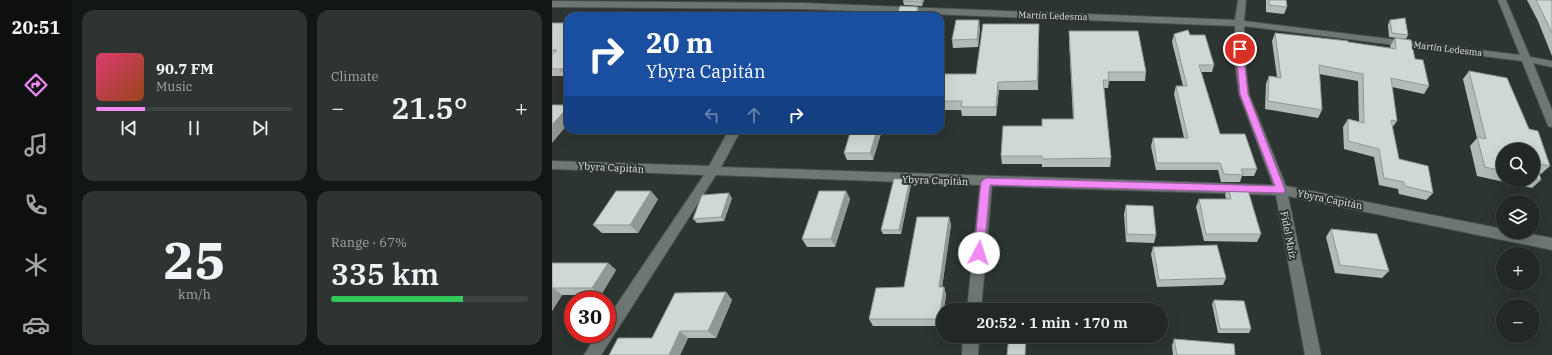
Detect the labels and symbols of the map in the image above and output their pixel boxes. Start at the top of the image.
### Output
street label: Martín Ledesma [1018,9,1088,22]
pin [1223,32,1257,66]
street label: Martín Ledesma [1413,39,1483,58]
street label: Ybyra Capitán [577,159,645,176]
street label: Ybyra Capitán [902,173,969,188]
street label: Ybyra Capitán [1296,187,1364,212]
street label: Fidel Maíz [1278,210,1300,260]
position arrow [958,232,1000,274]
speed limit sign: 30 [564,291,616,343]

